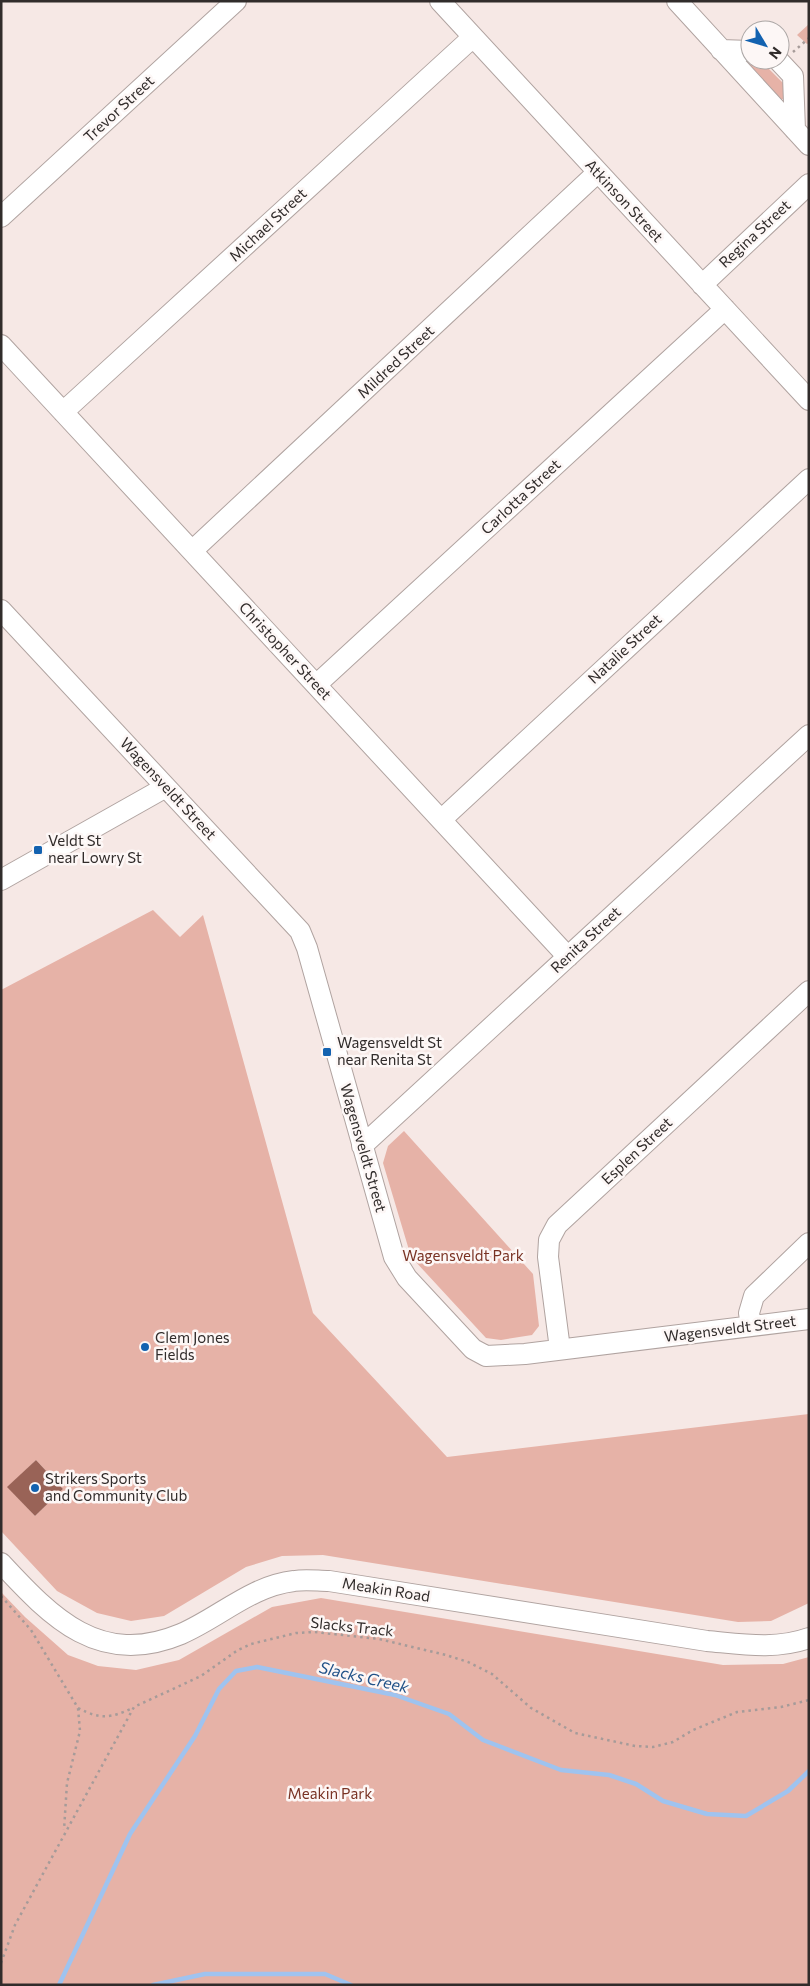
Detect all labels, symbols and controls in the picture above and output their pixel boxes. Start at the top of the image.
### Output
north arrow [740,20,790,70]
text: N [766,44,786,63]
street label: Trevor Street [79,71,157,145]
street label: Atkinson Street [582,155,668,245]
street label: Michael Street [225,184,310,265]
street label: Regina Street [715,196,794,271]
street label: Mildred Street [353,321,437,401]
street label: Carlotta Street [477,455,564,538]
street label: Christopher Street [236,598,336,703]
street label: Natalie Street [584,610,665,687]
street label: Wagensveldt Street [117,734,221,843]
place label: Veldt St near Lowry St [48,831,142,866]
marker: Veldt St near Lowry St [32,844,44,856]
street label: Renita Street [547,902,624,976]
place label: Wagensveldt St near Renita St [337,1033,442,1068]
marker: Wagensveldt St near Renita St [321,1046,333,1058]
street label: Wagensveldt Street [337,1081,391,1214]
street label: Esplen Street [597,1113,675,1188]
park label: Wagensveldt Park [402,1246,524,1264]
street label: Wagensveldt Street [663,1311,797,1345]
place label: Clem Jones Fields [155,1328,230,1363]
marker: Clem Jones Fields [139,1341,151,1353]
place label: Strikers Sports and Community Club [45,1469,187,1504]
marker: Strikers Sports and Community Club [29,1482,41,1494]
street label: Meakin Road [341,1573,431,1605]
street label: Slacks Track [310,1613,394,1639]
water label: Slacks Creek [317,1657,411,1696]
park label: Meakin Park [288,1784,372,1802]

